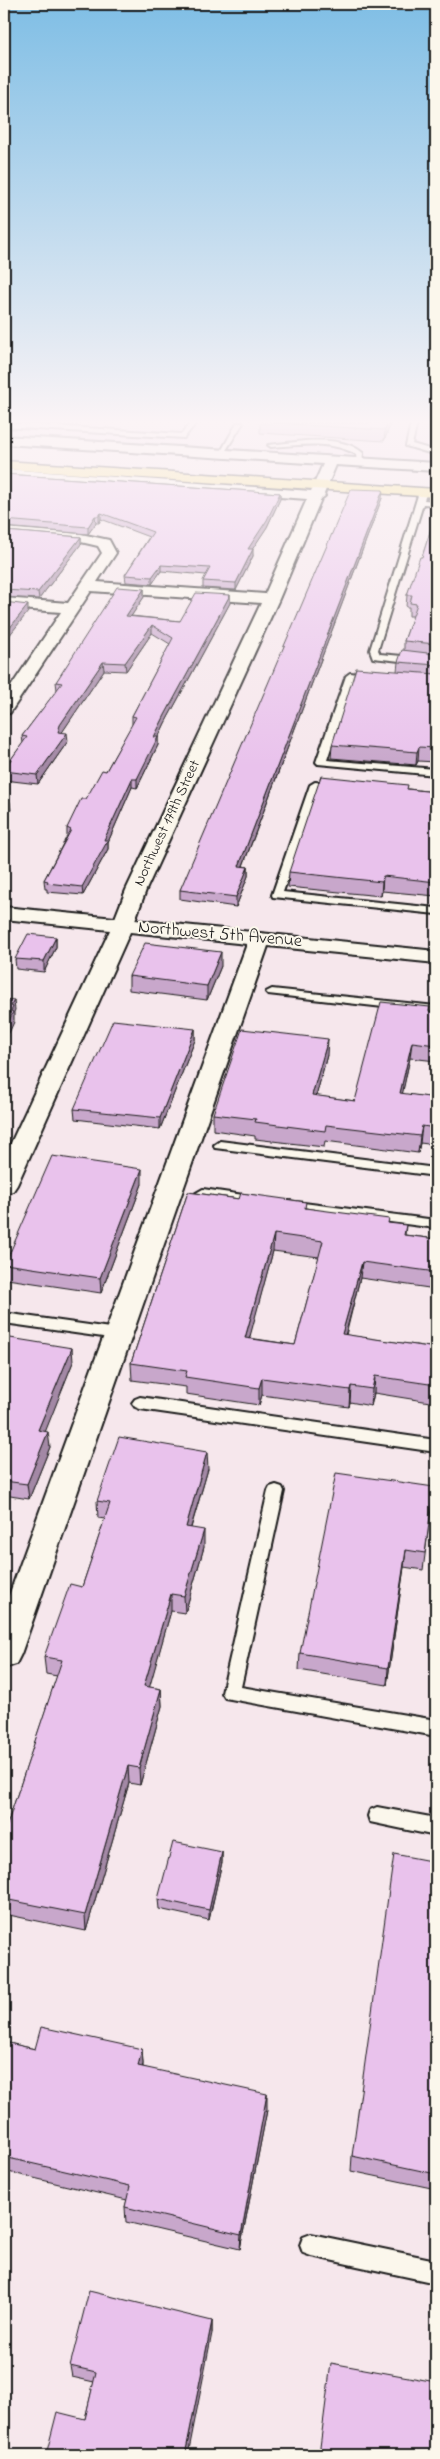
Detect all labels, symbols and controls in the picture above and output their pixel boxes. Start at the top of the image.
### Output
street label: Northwest 179th Street [128,756,206,890]
street label: Northwest 5th Avenue [137,915,304,955]

